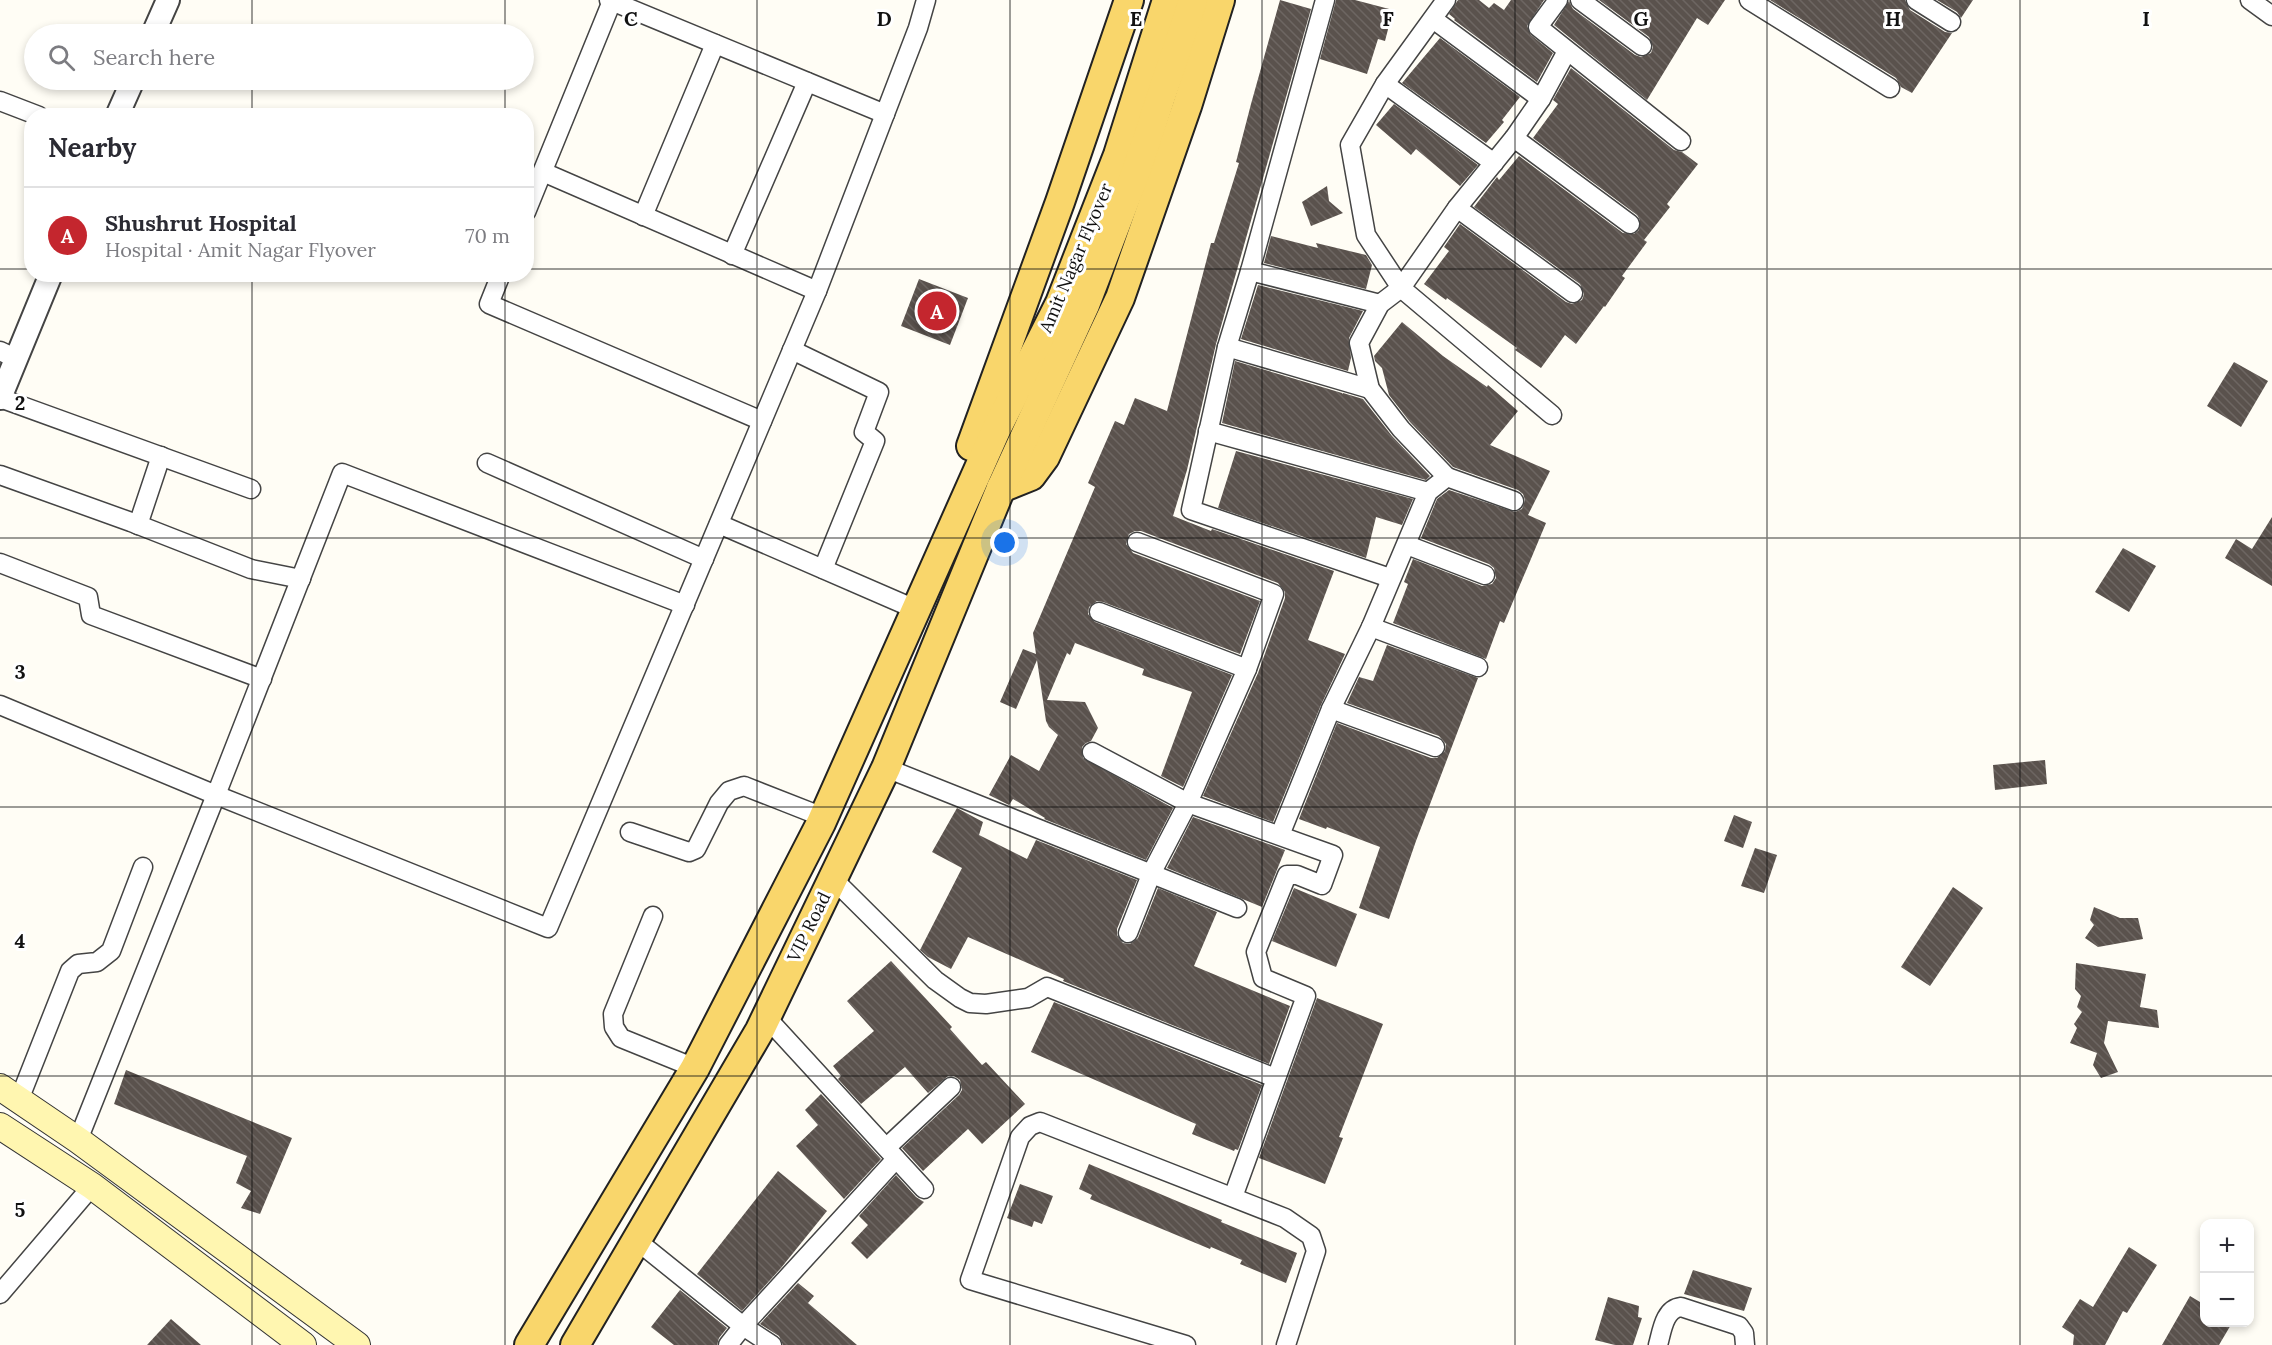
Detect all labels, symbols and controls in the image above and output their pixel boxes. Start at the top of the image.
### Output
text: C [624,6,638,31]
text: D [876,6,892,31]
text: E [1130,6,1142,31]
text: F [1382,6,1394,31]
text: G [1633,6,1649,31]
text: H [1885,6,1901,31]
text: I [2142,6,2150,31]
search box [24,24,534,90]
icon: search [45,41,78,74]
text: Search here [93,43,215,71]
text: Nearby [48,131,136,164]
street label: Amit Nagar Flyover [1033,179,1117,337]
text: Shushrut Hospital [105,209,297,237]
text: A [61,223,74,248]
text: 70 m [465,223,510,248]
text: Hospital · Amit Nagar Flyover [105,237,376,262]
pin: A [918,288,956,334]
text: 2 [15,390,25,415]
your location [990,528,1019,557]
text: 3 [14,659,26,684]
street label: VIP Road [781,888,835,967]
text: 4 [15,928,26,953]
text: 5 [15,1197,26,1222]
map controls [2200,1219,2254,1327]
button: + [2200,1219,2254,1273]
button: − [2200,1273,2254,1327]

